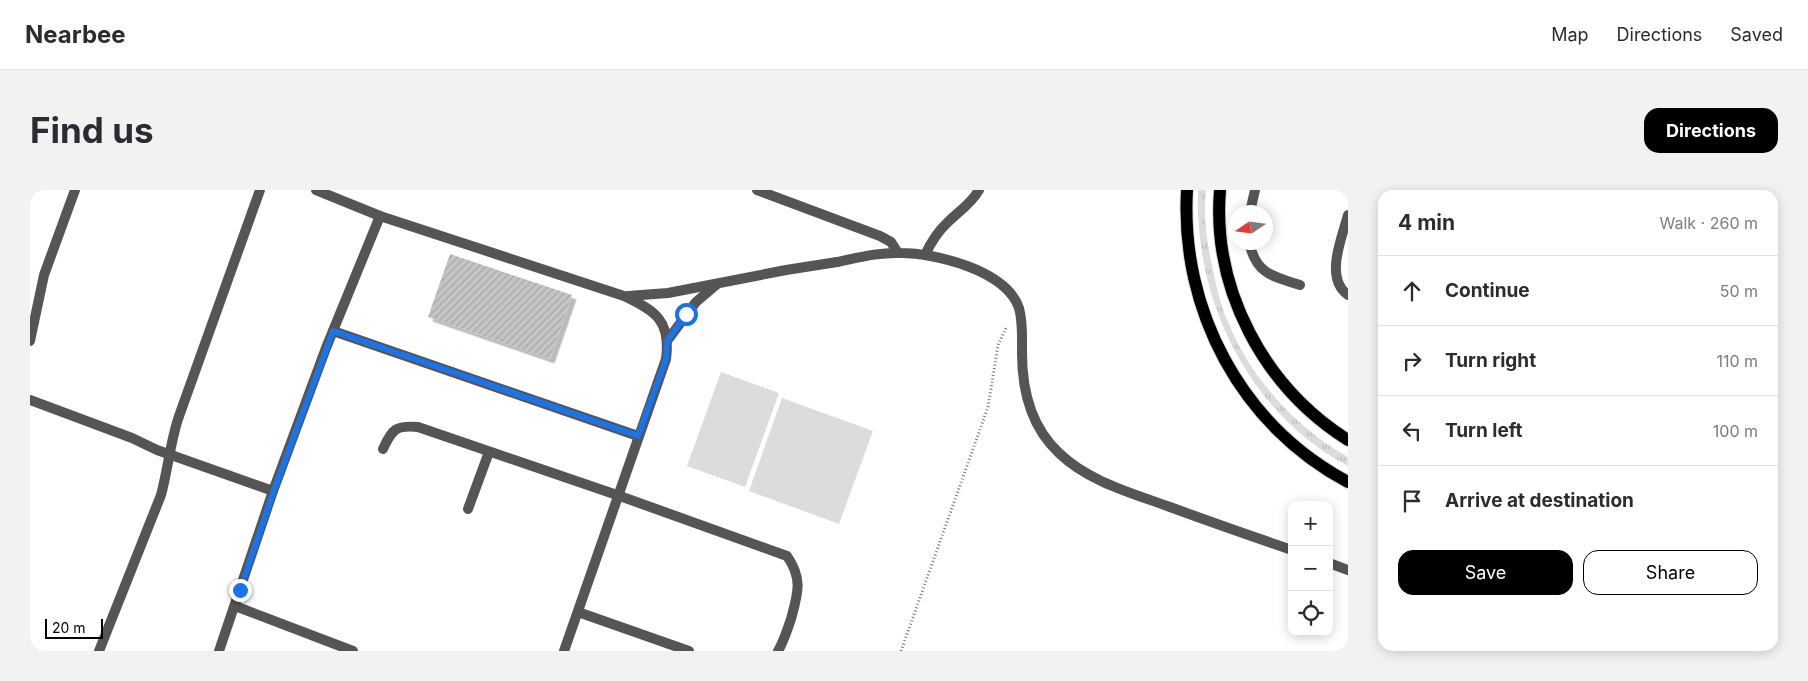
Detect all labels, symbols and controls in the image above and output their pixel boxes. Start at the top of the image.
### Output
text: Nearbee [25,20,126,49]
text: Map [1551,24,1589,45]
text: Directions [1617,24,1702,45]
text: Saved [1730,24,1783,45]
button: Directions [1644,108,1778,153]
text: Find us [30,109,154,151]
north arrow [1228,205,1273,250]
text: 4 min [1398,210,1455,235]
text: Walk · 260 m [1660,213,1758,233]
icon: ahead [1398,277,1426,305]
text: Continue [1445,279,1530,302]
text: 50 m [1720,281,1758,301]
route start [675,303,698,326]
icon: right [1398,347,1426,375]
text: Turn right [1445,349,1536,372]
text: 110 m [1716,351,1758,371]
icon: left [1398,417,1426,445]
text: Turn left [1445,419,1523,442]
text: 100 m [1713,421,1758,441]
icon: arrive [1398,487,1426,515]
text: Arrive at destination [1445,489,1634,512]
map controls [1288,501,1333,636]
button: + [1288,501,1333,546]
button: − [1288,546,1333,591]
button: Save [1398,550,1573,595]
button: Share [1583,550,1758,595]
route end [229,579,252,602]
button: locate [1288,591,1333,636]
scale bar [45,616,102,639]
text: 20 m [52,619,86,636]

